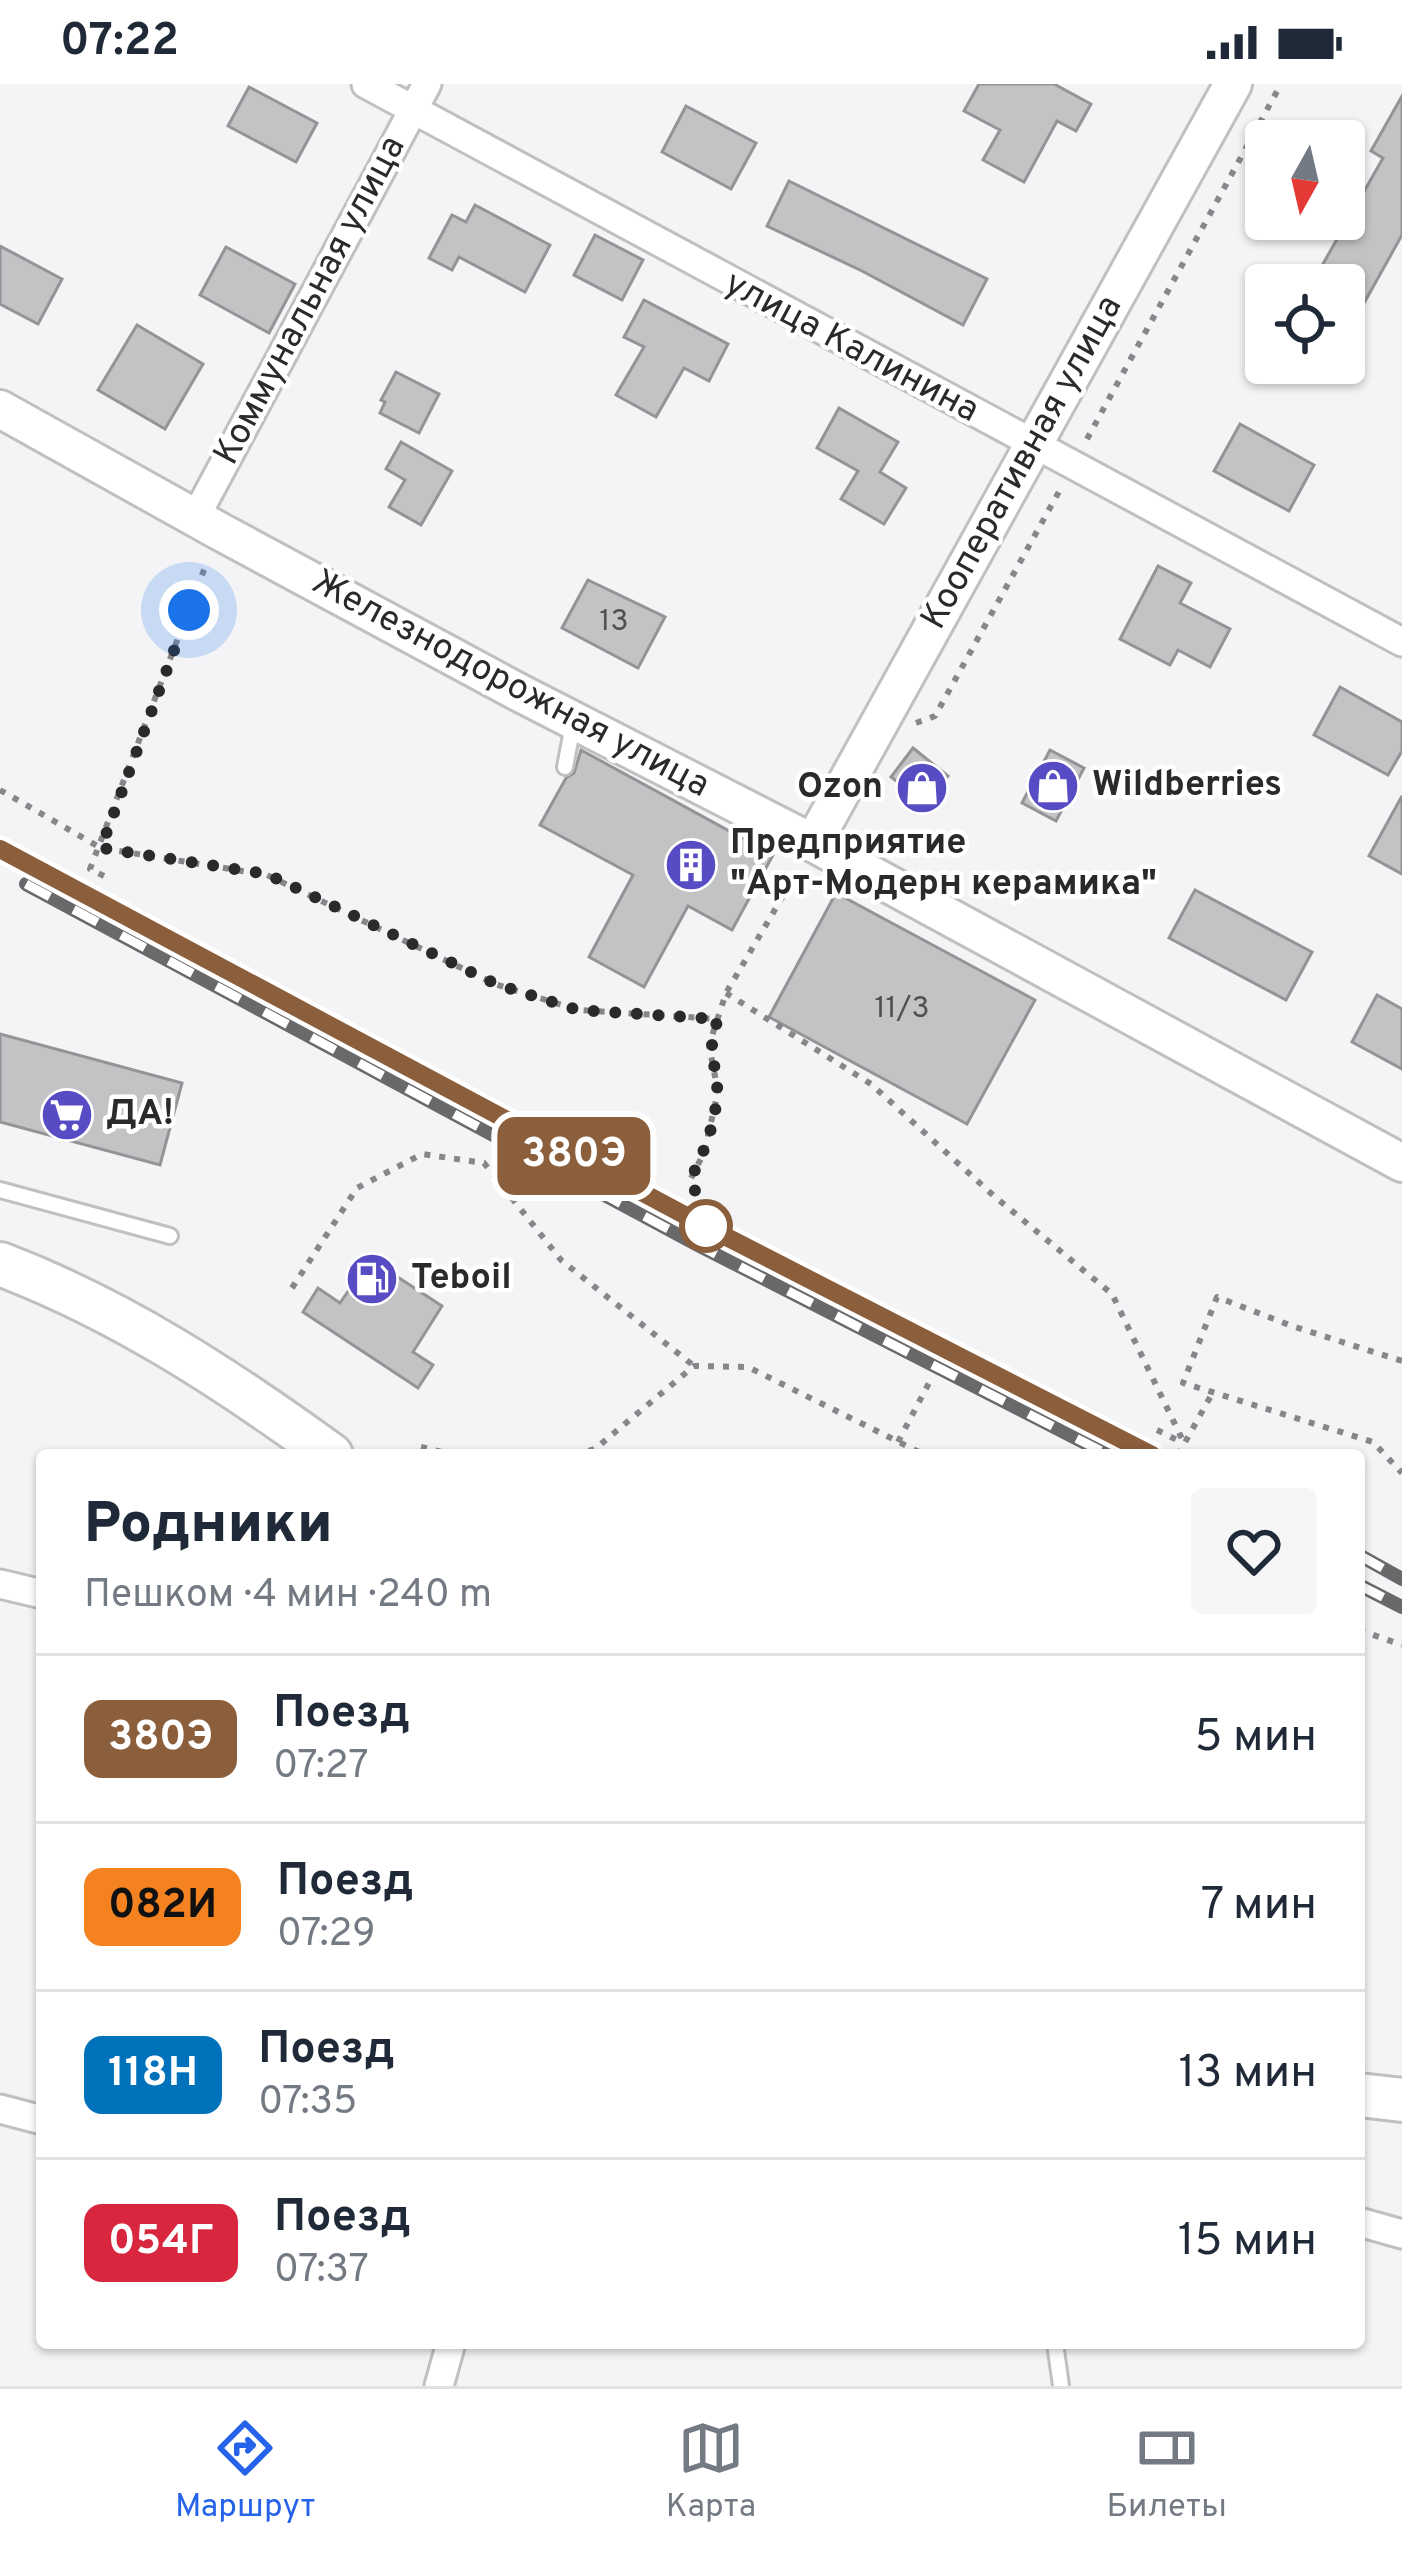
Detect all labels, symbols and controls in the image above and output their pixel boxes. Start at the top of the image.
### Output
text: 07:22 [60,14,179,71]
north arrow [1245,120,1365,240]
map controls [1245,120,1365,384]
street label: Коммунальная улица [205,129,417,473]
street label: улица Калинина [716,262,986,434]
button: locate [1245,264,1365,384]
street label: Кооперативная улица [912,288,1134,638]
street label: Железнодорожная улица [303,561,717,809]
your location [159,580,219,640]
house number: 13 [599,604,629,641]
shop icon: Wildberries [1025,758,1081,814]
shop icon: Ozon [894,760,950,816]
place label: Wildberries [1092,763,1282,809]
place label: Ozon [797,765,883,811]
place label: Предприятие "Арт-Модерн керамика" [730,821,1157,908]
building icon: Предприятие "Арт-Модерн керамика" [663,837,719,893]
house number: 11/3 [874,991,930,1028]
supermarket icon: ДА! [39,1087,95,1143]
place label: ДА! [106,1092,174,1138]
line badge: 380Э [490,1117,658,1195]
text: 380Э [521,1129,627,1182]
unlabelled marker [681,1201,731,1251]
fuel station icon: Teboil [344,1251,400,1307]
place label: Teboil [411,1256,512,1302]
button: heart [1191,1488,1317,1614]
text: Родники [84,1491,333,1563]
text: Пешком · 4 мин · 240 m [84,1572,492,1621]
text: Поезд [273,1686,410,1743]
text: 5 мин [1195,1710,1317,1767]
text: 380Э [108,1712,213,1765]
text: 07:27 [273,1743,369,1792]
text: Поезд [277,1854,414,1911]
text: 7 мин [1201,1878,1317,1935]
text: 082И [108,1880,217,1933]
text: 07:29 [277,1911,376,1960]
text: Поезд [258,2022,395,2079]
text: 13 мин [1179,2046,1317,2103]
text: 118Н [108,2048,198,2101]
text: 07:35 [258,2079,357,2128]
text: Поезд [274,2190,411,2247]
text: 15 мин [1178,2214,1317,2271]
text: 054Г [108,2216,214,2269]
text: 07:37 [274,2247,369,2296]
tab: Маршрут [175,2415,316,2529]
tab: Карта [666,2415,756,2529]
tab: Билеты [1106,2415,1227,2529]

